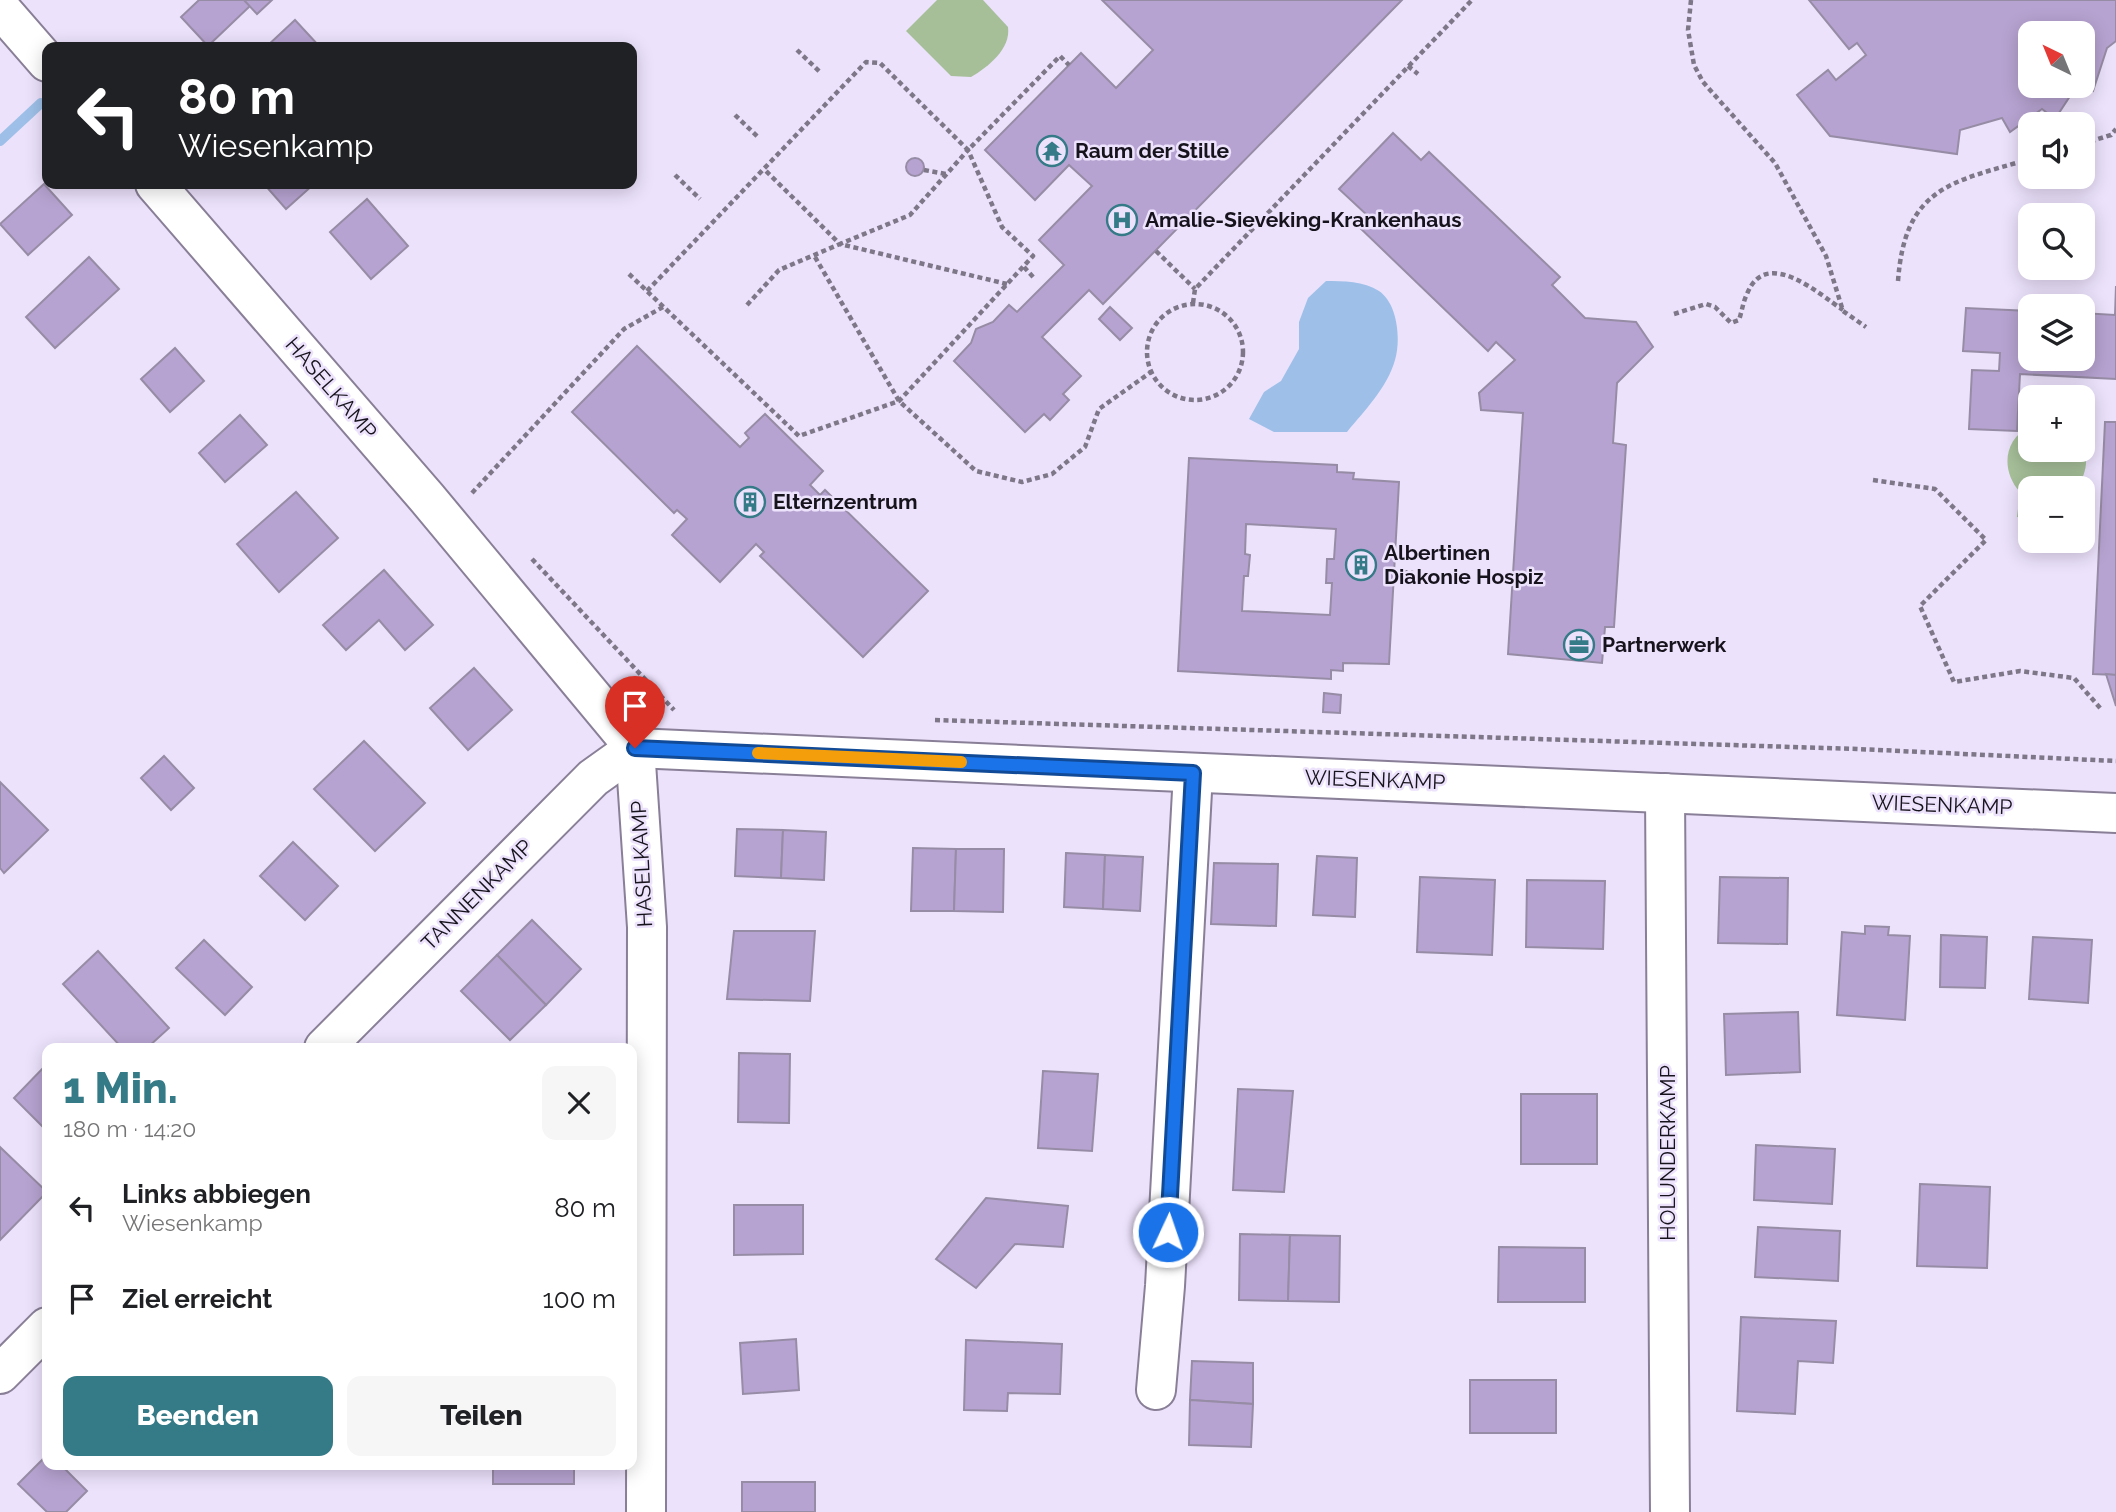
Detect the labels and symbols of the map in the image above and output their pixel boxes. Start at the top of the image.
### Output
north arrow [2018,21,2095,98]
temple icon: Raum der Stille [1035,134,1069,168]
place label: Raum der Stille [1075,138,1230,163]
hospital icon: Amalie-Sieveking-Krankenhaus [1105,203,1139,237]
place label: Amalie-Sieveking-Krankenhaus [1145,207,1462,232]
street label: HASELKAMP [280,332,382,444]
building icon: Elternzentrum [733,485,767,519]
place label: Elternzentrum [773,489,918,514]
place label: Albertinen Diakonie Hospiz [1384,540,1544,589]
building icon: Albertinen Diakonie Hospiz [1344,548,1378,582]
office icon: Partnerwerk [1562,628,1596,662]
place label: Partnerwerk [1602,632,1727,657]
pin [605,676,665,748]
street label: WIESENKAMP [1304,765,1446,794]
street label: WIESENKAMP [1871,790,2013,819]
street label: HASELKAMP [626,800,657,928]
street label: TANNENKAMP [416,834,537,955]
street label: HOLUNDERKAMP [1655,1065,1680,1241]
position arrow [1131,1195,1205,1269]

